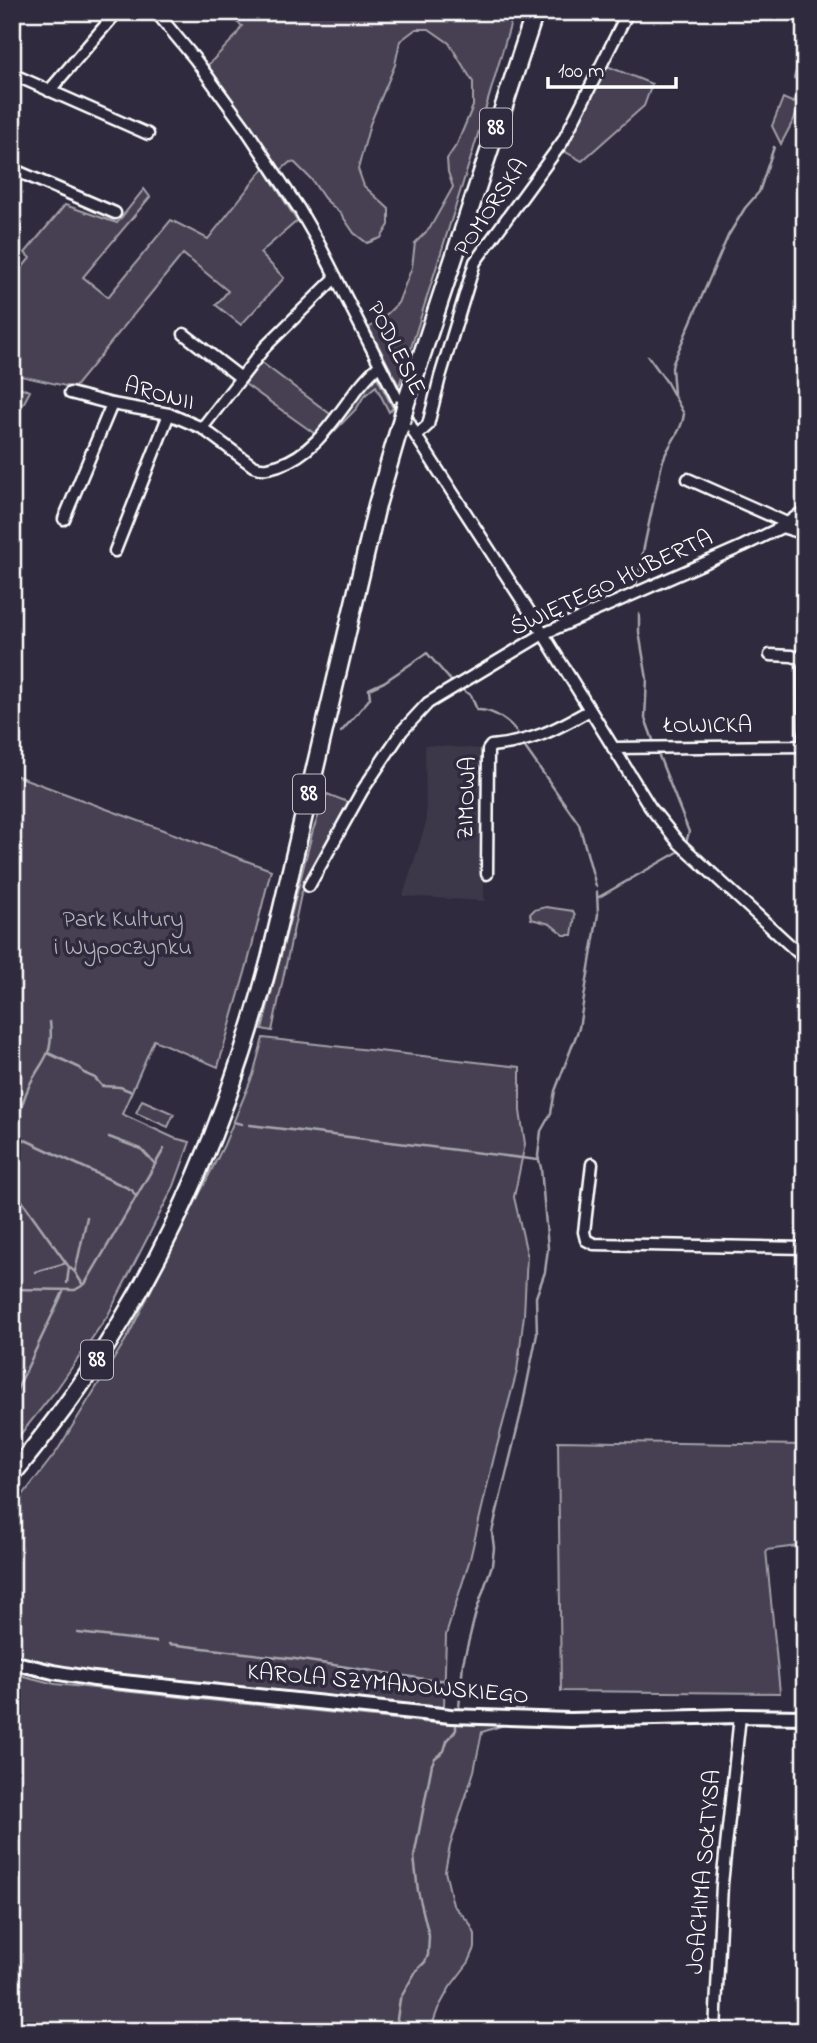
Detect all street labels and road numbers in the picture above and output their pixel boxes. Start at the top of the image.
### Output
road number: 88 [480,108,512,148]
street label: POMORSKA [446,152,538,264]
street label: PODLESIE [356,296,434,402]
street label: ARONII [120,369,198,421]
street label: ŚWIĘTEGO HUBERTA [505,522,719,646]
street label: ŁOWICKA [663,709,752,744]
street label: ZIMOWA [449,756,487,840]
road number: 88 [293,774,325,814]
road number: 88 [81,1340,113,1380]
street label: KAROLA SZYMANOWSKIEGO [246,1655,530,1715]
street label: JOACHIMA SOŁTYSA [679,1768,731,1976]

